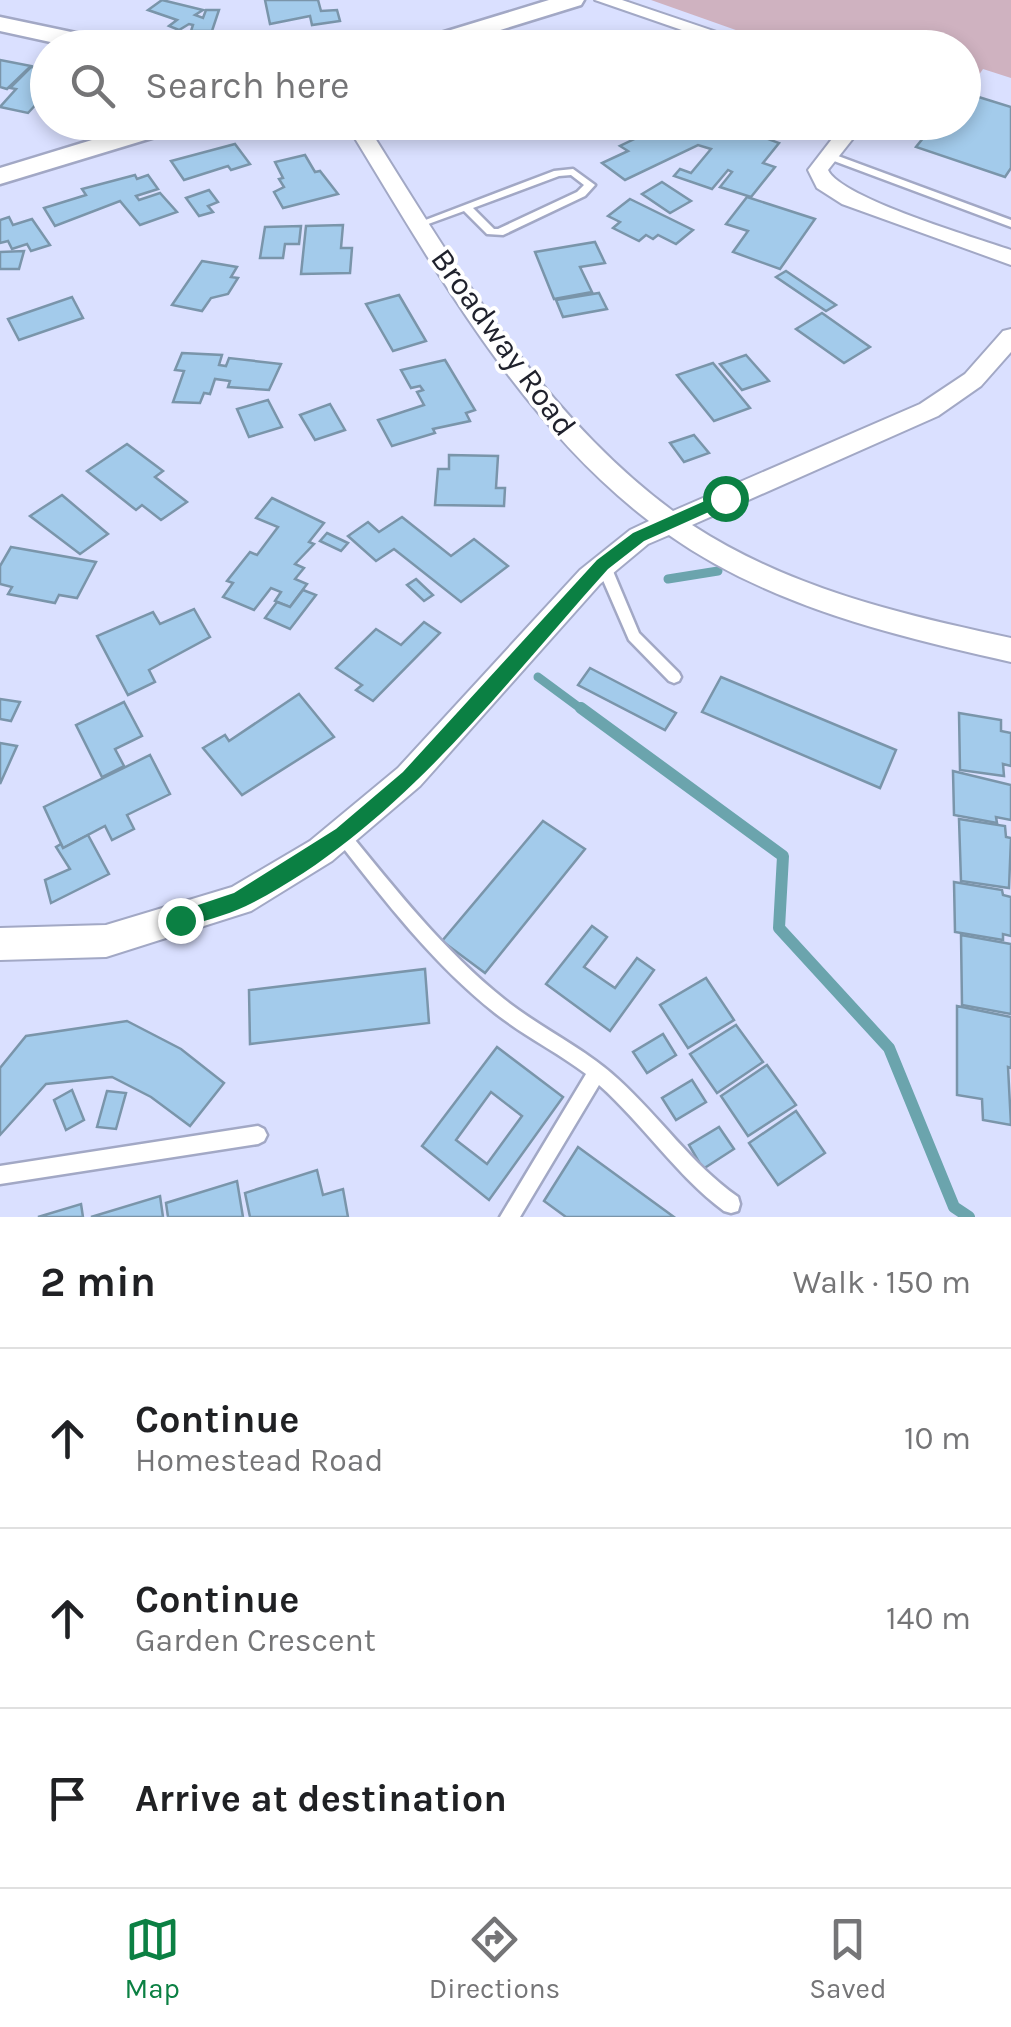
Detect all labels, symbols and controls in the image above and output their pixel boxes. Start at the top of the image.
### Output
search box [30,30,981,140]
icon: search [65,58,120,113]
text: Search here [145,63,349,108]
street label: Broadway Road [423,241,584,443]
route start [703,476,749,522]
route end [158,898,204,944]
text: 2 min [40,1257,156,1307]
text: Walk · 150 m [793,1264,971,1301]
text: Continue [135,1397,299,1442]
icon: ahead [40,1411,95,1466]
text: 10 m [904,1420,971,1457]
text: Homestead Road [135,1442,383,1479]
text: Continue [135,1577,299,1622]
icon: ahead [40,1591,95,1646]
text: 140 m [886,1600,971,1637]
text: Garden Crescent [135,1622,376,1659]
icon: arrive [40,1771,95,1826]
text: Arrive at destination [135,1776,507,1821]
tab: Map [124,1912,180,2005]
tab: Directions [429,1912,560,2005]
tab: Saved [809,1912,887,2005]

